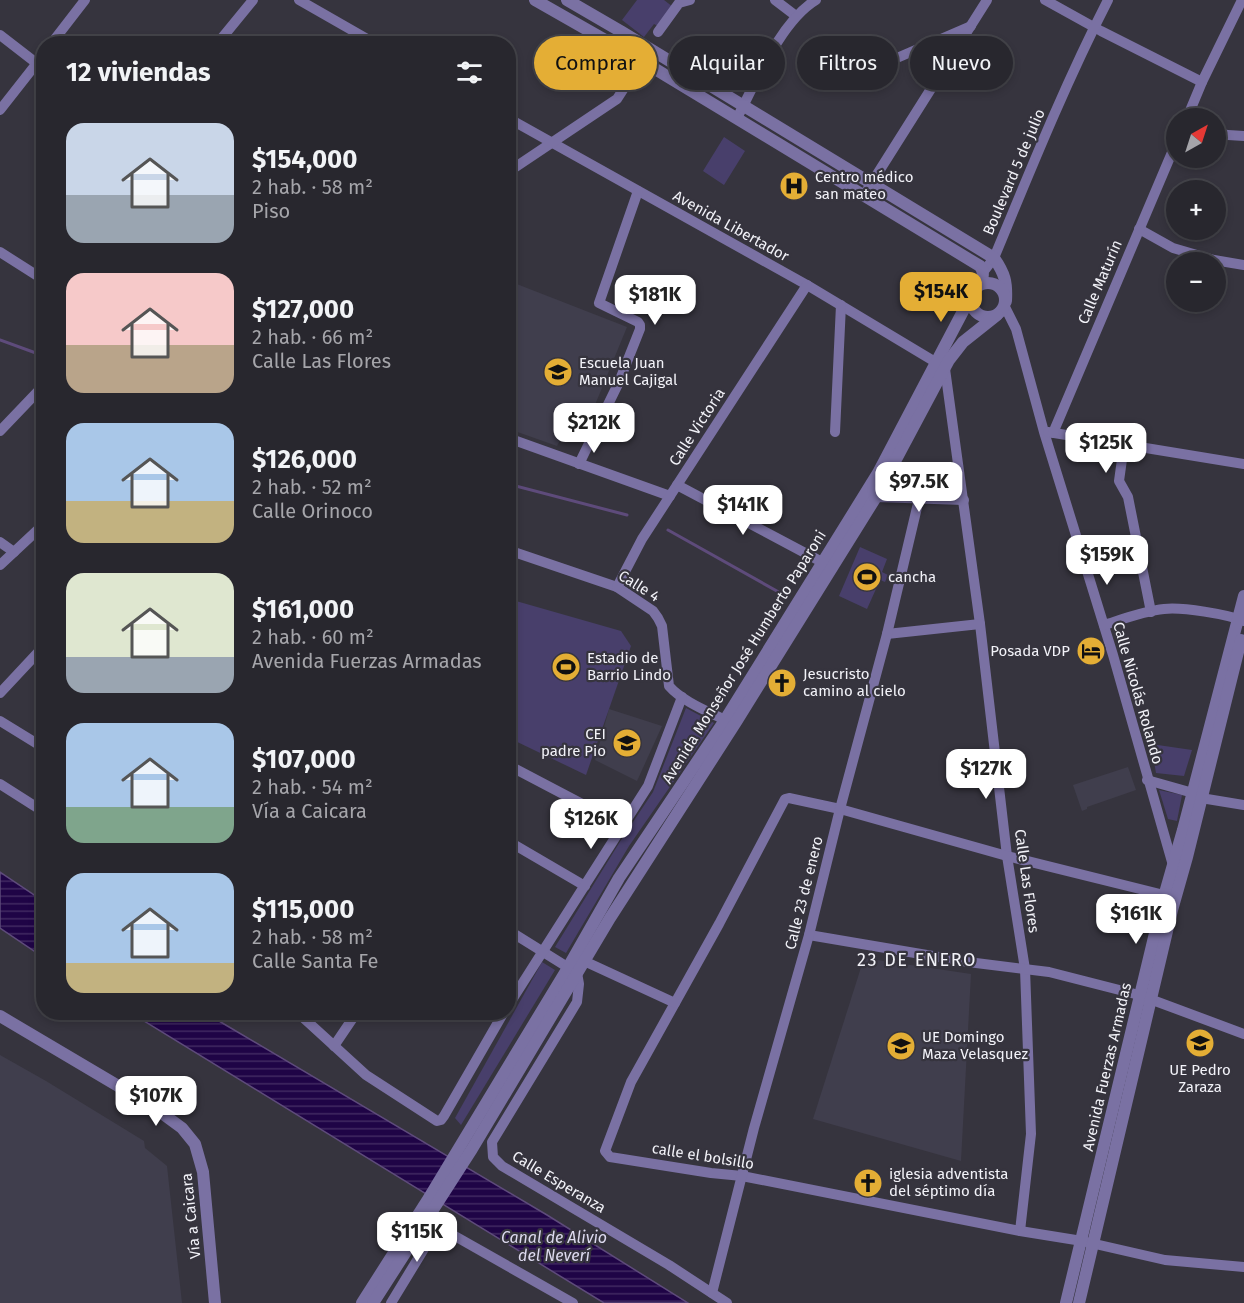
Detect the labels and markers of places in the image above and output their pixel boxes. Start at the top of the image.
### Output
place label: Centro médico san mateo [815,168,913,203]
hospital icon: Centro médico san mateo [778,170,810,202]
pin: $154K [899,272,983,323]
pin: $181K [613,275,697,326]
place label: Escuela Juan Manuel Cajigal [579,354,678,389]
school or university icon: Escuela Juan Manuel Cajigal [542,356,574,388]
pin: $212K [552,403,636,454]
pin: $125K [1064,423,1148,474]
pin: $97.5K [870,462,968,513]
pin: $141K [701,485,785,536]
pin: $159K [1065,535,1149,586]
sports icon: cancha [851,561,883,593]
place label: cancha [888,568,936,586]
hotel icon: Posada VDP [1075,635,1107,667]
place label: Posada VDP [990,642,1070,660]
place label: Estadio de Barrio Lindo [587,649,671,684]
sports icon: Estadio de Barrio Lindo [550,651,582,683]
place label: Jesucristo camino al cielo [803,665,906,700]
church icon: Jesucristo camino al cielo [766,667,798,699]
place label: CEI padre Pio [541,725,606,760]
school or university icon: CEI padre Pio [611,727,643,759]
pin: $127K [944,749,1028,800]
pin: $126K [549,799,633,850]
pin: $161K [1094,894,1178,945]
school or university icon: UE Pedro Zaraza [1184,1027,1216,1059]
place label: UE Domingo Maza Velasquez [922,1028,1029,1063]
school or university icon: UE Domingo Maza Velasquez [885,1030,917,1062]
place label: UE Pedro Zaraza [1169,1061,1231,1096]
pin: $107K [114,1076,198,1127]
place label: iglesia adventista del séptimo día [889,1165,1008,1200]
church icon: iglesia adventista del séptimo día [852,1167,884,1199]
pin: $115K [375,1212,459,1263]

